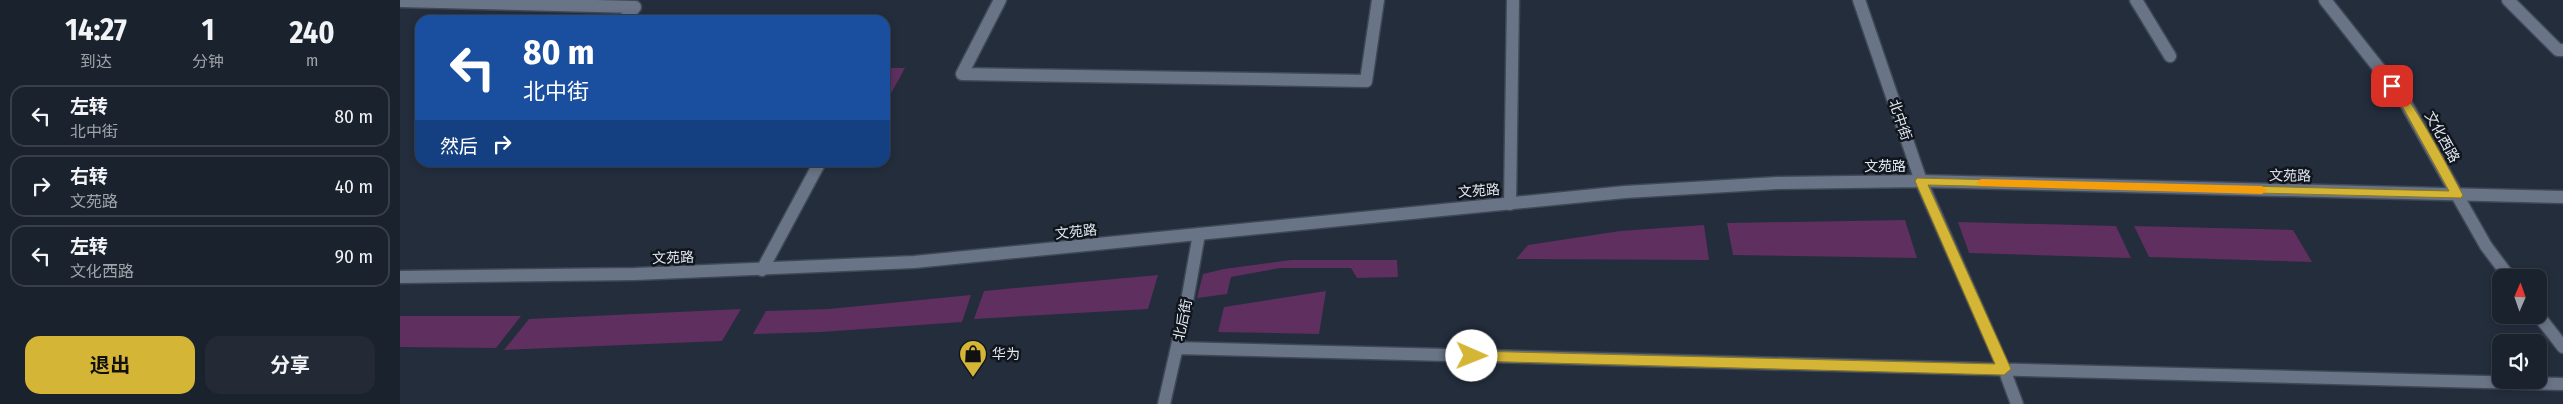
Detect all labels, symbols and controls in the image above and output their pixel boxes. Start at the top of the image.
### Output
text: 14:27 [65,12,127,48]
text: 1 [202,12,215,48]
text: 240 [290,15,335,51]
text: 80 m [523,31,595,73]
icon: left [440,35,505,100]
text: m [306,51,318,70]
text: 到达 [80,52,112,71]
text: 分钟 [192,52,224,71]
pin [2371,65,2413,107]
icon: arrive [2378,72,2406,100]
text: 北中街 [523,78,589,105]
text: 左转 [70,95,108,118]
street label: 北中街 [1885,97,1915,143]
icon: left [27,102,55,130]
text: 80 m [335,105,373,128]
street label: 文化西路 [2421,108,2463,166]
text: 北中街 [70,122,118,141]
icon: right [488,130,516,158]
text: 然后 [440,135,478,158]
street label: 文苑路 [1864,158,1906,175]
text: 右转 [70,165,108,188]
street label: 文苑路 [2269,167,2311,185]
icon: right [27,172,55,200]
text: 40 m [335,175,373,198]
street label: 文苑路 [1457,181,1501,201]
text: 文苑路 [70,192,118,211]
street label: 文苑路 [1054,221,1098,243]
text: 左转 [70,235,108,258]
icon: left [27,242,55,270]
text: 90 m [335,245,373,268]
street label: 文苑路 [652,249,694,267]
text: 文化西路 [70,262,134,281]
north arrow [2492,269,2548,324]
map controls [2492,269,2547,389]
street label: 北后街 [1170,298,1196,342]
position arrow [1445,329,1497,381]
button: sound [2492,334,2547,389]
button: 退出 [25,336,195,394]
button: 分享 [205,336,375,394]
shop icon: 华为 [958,339,988,378]
place label: 华为 [992,346,1020,363]

